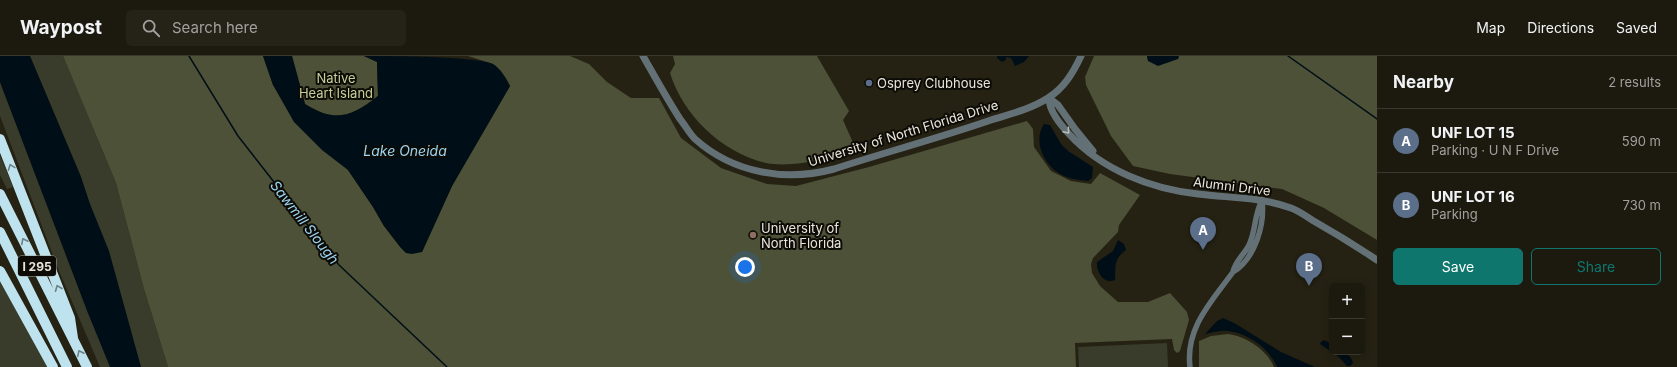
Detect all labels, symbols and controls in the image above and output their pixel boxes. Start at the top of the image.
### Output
search box [126,10,406,46]
text: Waypost [20,16,102,39]
icon: search [140,17,162,39]
text: Search here [172,18,258,37]
text: Map [1476,19,1505,36]
text: Directions [1527,19,1594,36]
text: Saved [1616,19,1657,36]
park label: Native Heart Island [299,70,373,101]
text: Nearby [1393,72,1454,92]
text: 2 results [1608,74,1661,90]
place label: Osprey Clubhouse [877,75,991,91]
marker: Osprey Clubhouse [864,78,874,88]
street label: University of North Florida Drive [806,96,1000,170]
text: UNF LOT 15 [1431,123,1515,142]
one-way arrow [1062,126,1069,133]
text: A [1401,133,1411,149]
text: 590 m [1622,133,1661,149]
water label: Lake Oneida [363,142,447,159]
text: Parking · U N F Drive [1431,142,1559,158]
one-way arrow [7,163,15,170]
street label: Alumni Drive [1192,173,1272,199]
water label: Sawmill Slough [267,177,343,267]
text: UNF LOT 16 [1431,187,1515,206]
text: B [1402,197,1410,213]
text: 730 m [1623,197,1661,213]
text: Parking [1431,206,1478,222]
pin: A [1190,217,1216,250]
place label: University of North Florida [761,220,841,251]
marker: University of North Florida [748,230,758,240]
one-way arrow [21,238,29,245]
button: Save [1393,248,1523,285]
button: Share [1531,248,1661,285]
pin: B [1296,253,1322,286]
road number: I 295 [18,256,56,276]
your location [735,257,755,277]
map controls [1329,283,1365,355]
button: + [1329,283,1365,319]
one-way arrow [55,284,63,291]
button: − [1329,319,1365,355]
one-way arrow [77,349,85,357]

